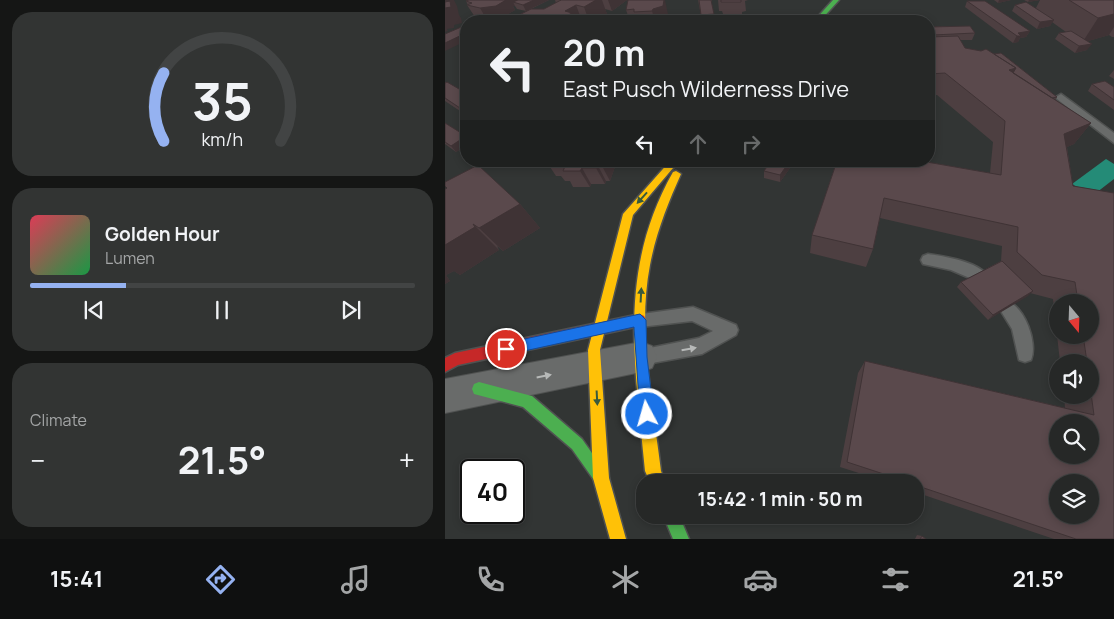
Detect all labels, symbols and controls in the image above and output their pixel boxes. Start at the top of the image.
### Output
text: 20 m [563,29,645,77]
icon: left [480,35,545,100]
text: 35 [192,65,253,136]
text: East Pusch Wilderness Drive [563,74,849,104]
text: km/h [202,127,243,151]
icon: left [631,130,659,158]
icon: ahead [684,130,712,158]
icon: right [737,130,765,158]
one-way arrow [637,191,648,204]
text: Golden Hour [105,221,219,247]
text: Lumen [105,247,155,269]
one-way arrow [638,287,646,303]
north arrow [1049,294,1099,344]
map controls [1049,294,1099,524]
icon: previous [80,296,108,324]
icon: pause [208,296,236,324]
icon: next [337,296,365,324]
pin [485,328,527,370]
icon: arrive [492,335,520,363]
one-way arrow [681,344,697,352]
button: sound [1049,354,1099,404]
one-way arrow [536,372,551,380]
position arrow [620,387,672,439]
one-way arrow [593,391,601,407]
text: Climate [30,409,87,431]
button: search [1049,414,1099,464]
text: 21.5° [178,433,266,485]
text: − [30,441,45,479]
text: + [399,441,415,479]
speed limit sign: 40 [460,459,525,524]
button: layers [1049,474,1099,524]
text: 15:42 · 1 min · 50 m [697,486,863,512]
icon: directions [203,562,238,597]
icon: music [338,562,373,597]
icon: phone [473,562,508,597]
icon: climate [608,562,643,597]
icon: car [743,562,778,597]
icon: filters [878,562,913,597]
text: 15:41 [50,564,103,594]
text: 21.5° [1013,564,1064,594]

